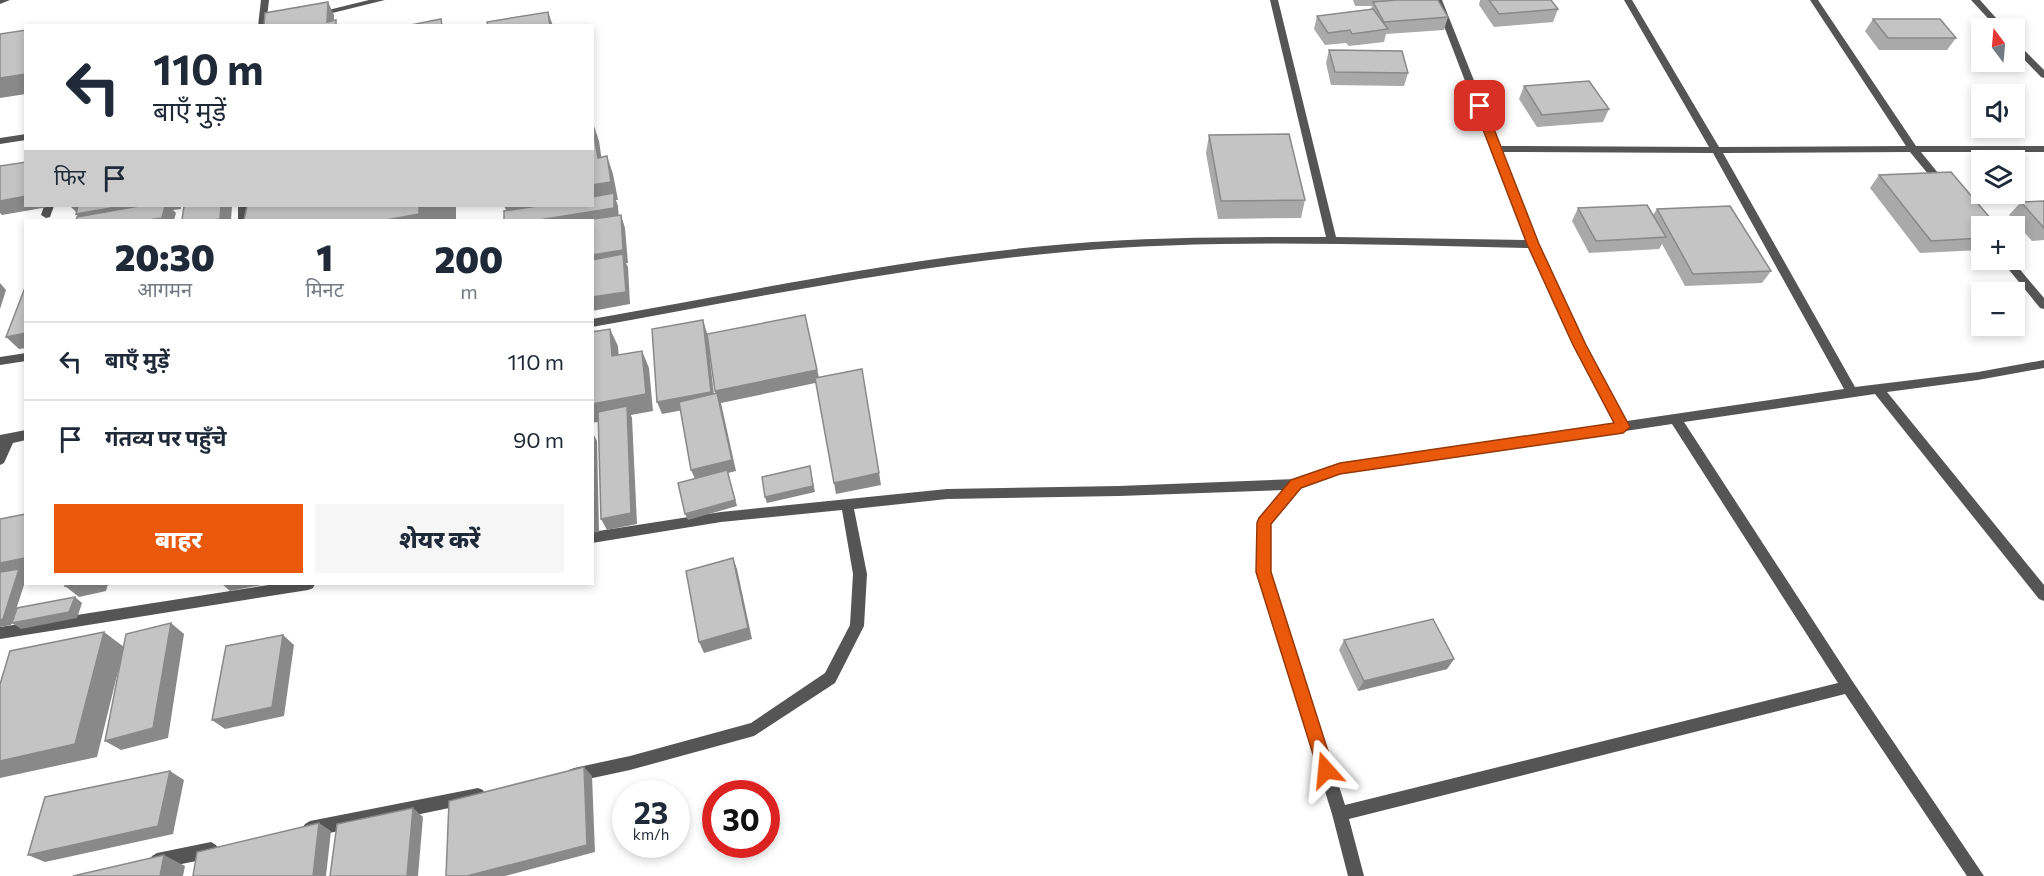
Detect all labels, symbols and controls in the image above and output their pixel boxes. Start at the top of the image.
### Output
north arrow [1971,18,2025,72]
map controls [1971,18,2025,336]
text: 110 m [153,42,264,94]
icon: left [54,48,132,126]
pin [1454,80,1505,131]
button: sound [1971,84,2025,138]
icon: arrive [1463,89,1496,122]
text: बाएँ मुड़ें [153,94,226,127]
button: layers [1971,150,2025,204]
icon: arrive [98,162,131,195]
text: फिर [54,163,86,190]
button: + [1971,216,2025,270]
text: 20:30 [115,234,215,278]
text: 1 [316,234,333,278]
text: 200 [434,236,503,280]
text: आगमन [137,277,192,301]
text: मिनट [305,277,344,301]
text: m [460,279,478,303]
button: − [1971,282,2025,336]
icon: left [54,345,87,378]
text: बाएँ मुड़ें [105,346,170,373]
text: 110 m [507,348,564,375]
icon: arrive [54,423,87,456]
text: गंतव्य पर पहुँचे [105,424,227,451]
text: 90 m [513,426,564,453]
button: बाहर [54,504,303,573]
button: शेयर करें [315,504,564,573]
position arrow [1294,738,1358,802]
speed limit sign: 30 [702,780,780,858]
text: 23 [634,793,668,830]
text: km/h [633,825,669,843]

